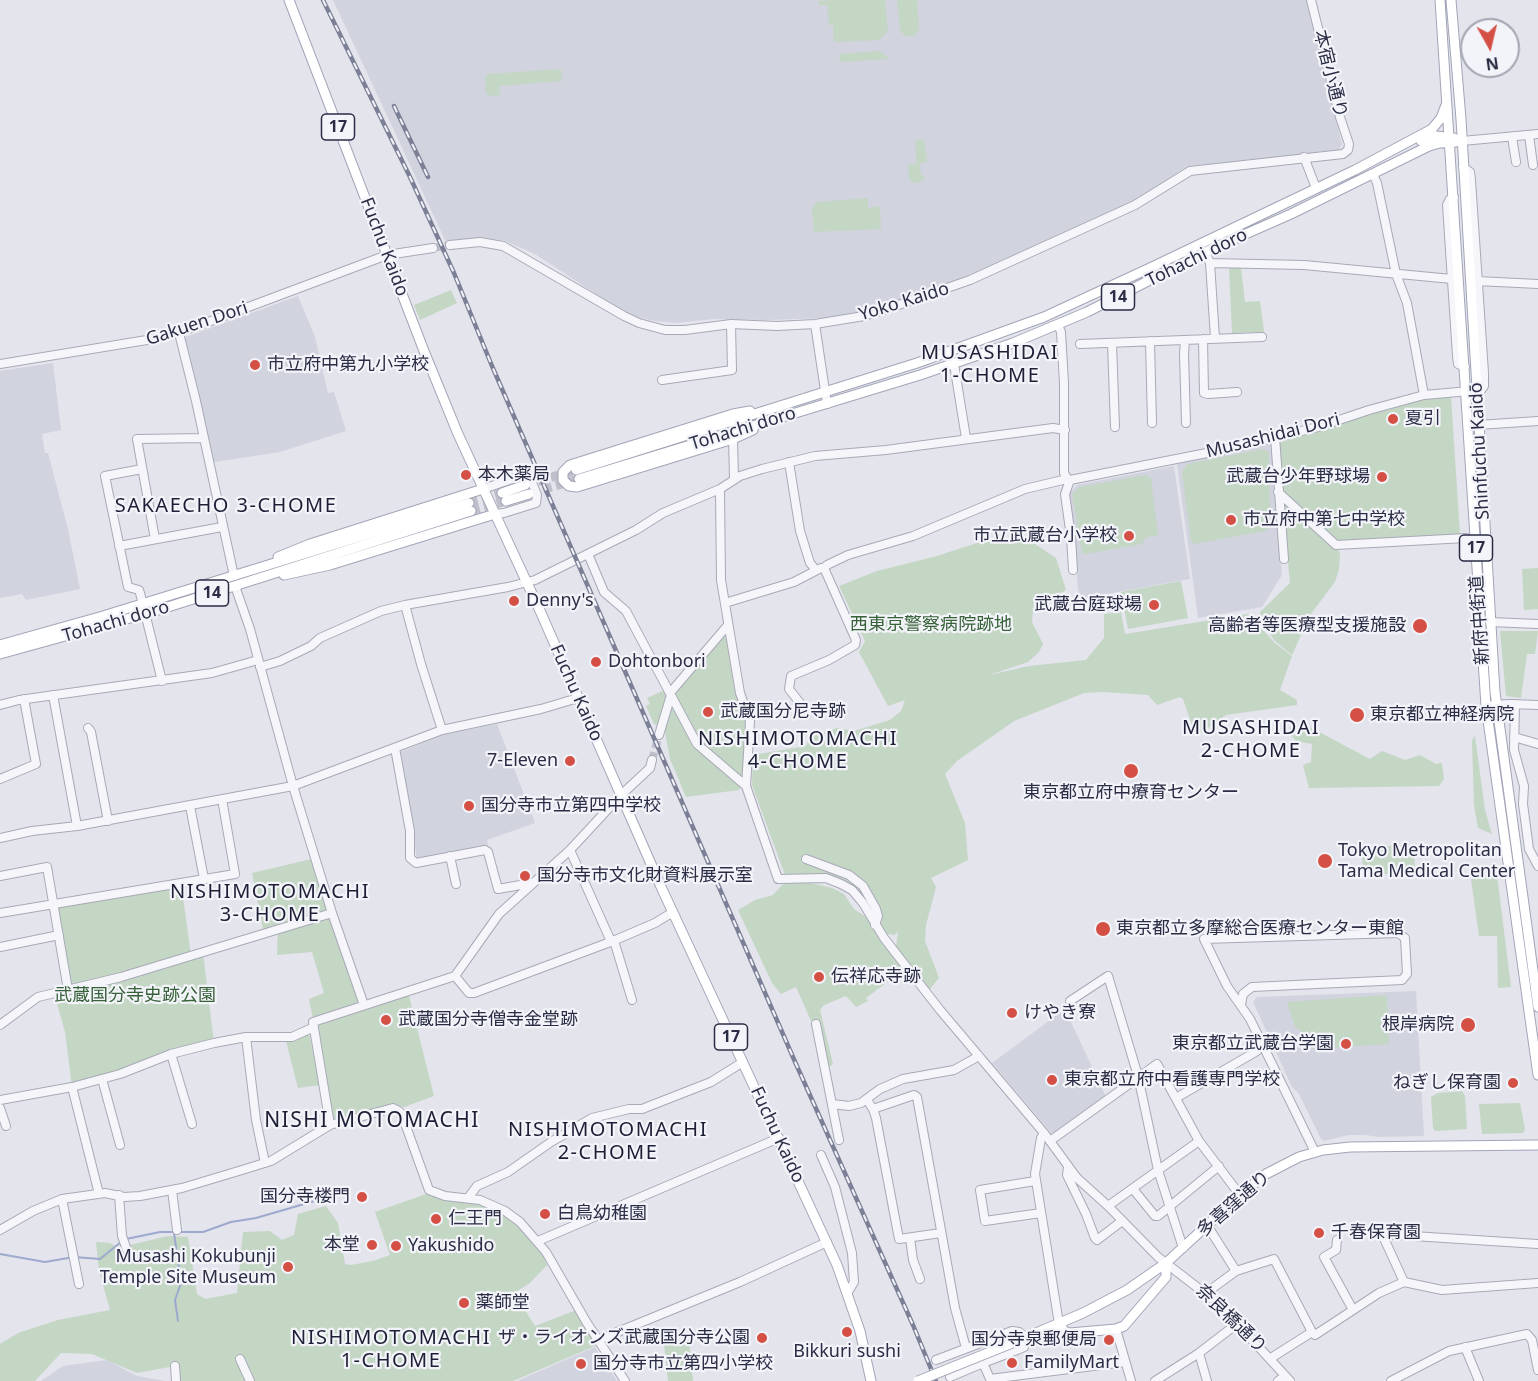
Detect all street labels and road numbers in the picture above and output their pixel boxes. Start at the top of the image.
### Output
street label: 本宿小通り [1309,28,1351,120]
road number: 17 [322,114,354,140]
street label: Fuchu Kaido [355,195,413,299]
street label: Tohachi doro [1143,224,1251,292]
street label: Yoko Kaido [856,278,952,326]
road number: 14 [1102,284,1134,310]
street label: Gakuen Dori [143,297,251,351]
street label: Shinfuchu Kaidō [1466,382,1494,520]
street label: Tohachi doro [687,403,799,455]
street label: Musashidai Dori [1204,409,1342,463]
road number: 17 [1460,535,1492,561]
street label: 新府中街道 [1466,574,1494,666]
road number: 14 [196,580,228,606]
street label: Tohachi doro [60,596,172,648]
street label: Fuchu Kaido [545,641,607,745]
road number: 17 [714,1024,748,1050]
street label: Fuchu Kaido [745,1083,809,1187]
street label: 多喜窪通り [1193,1166,1275,1242]
street label: 奈良橋通り [1191,1280,1271,1358]

